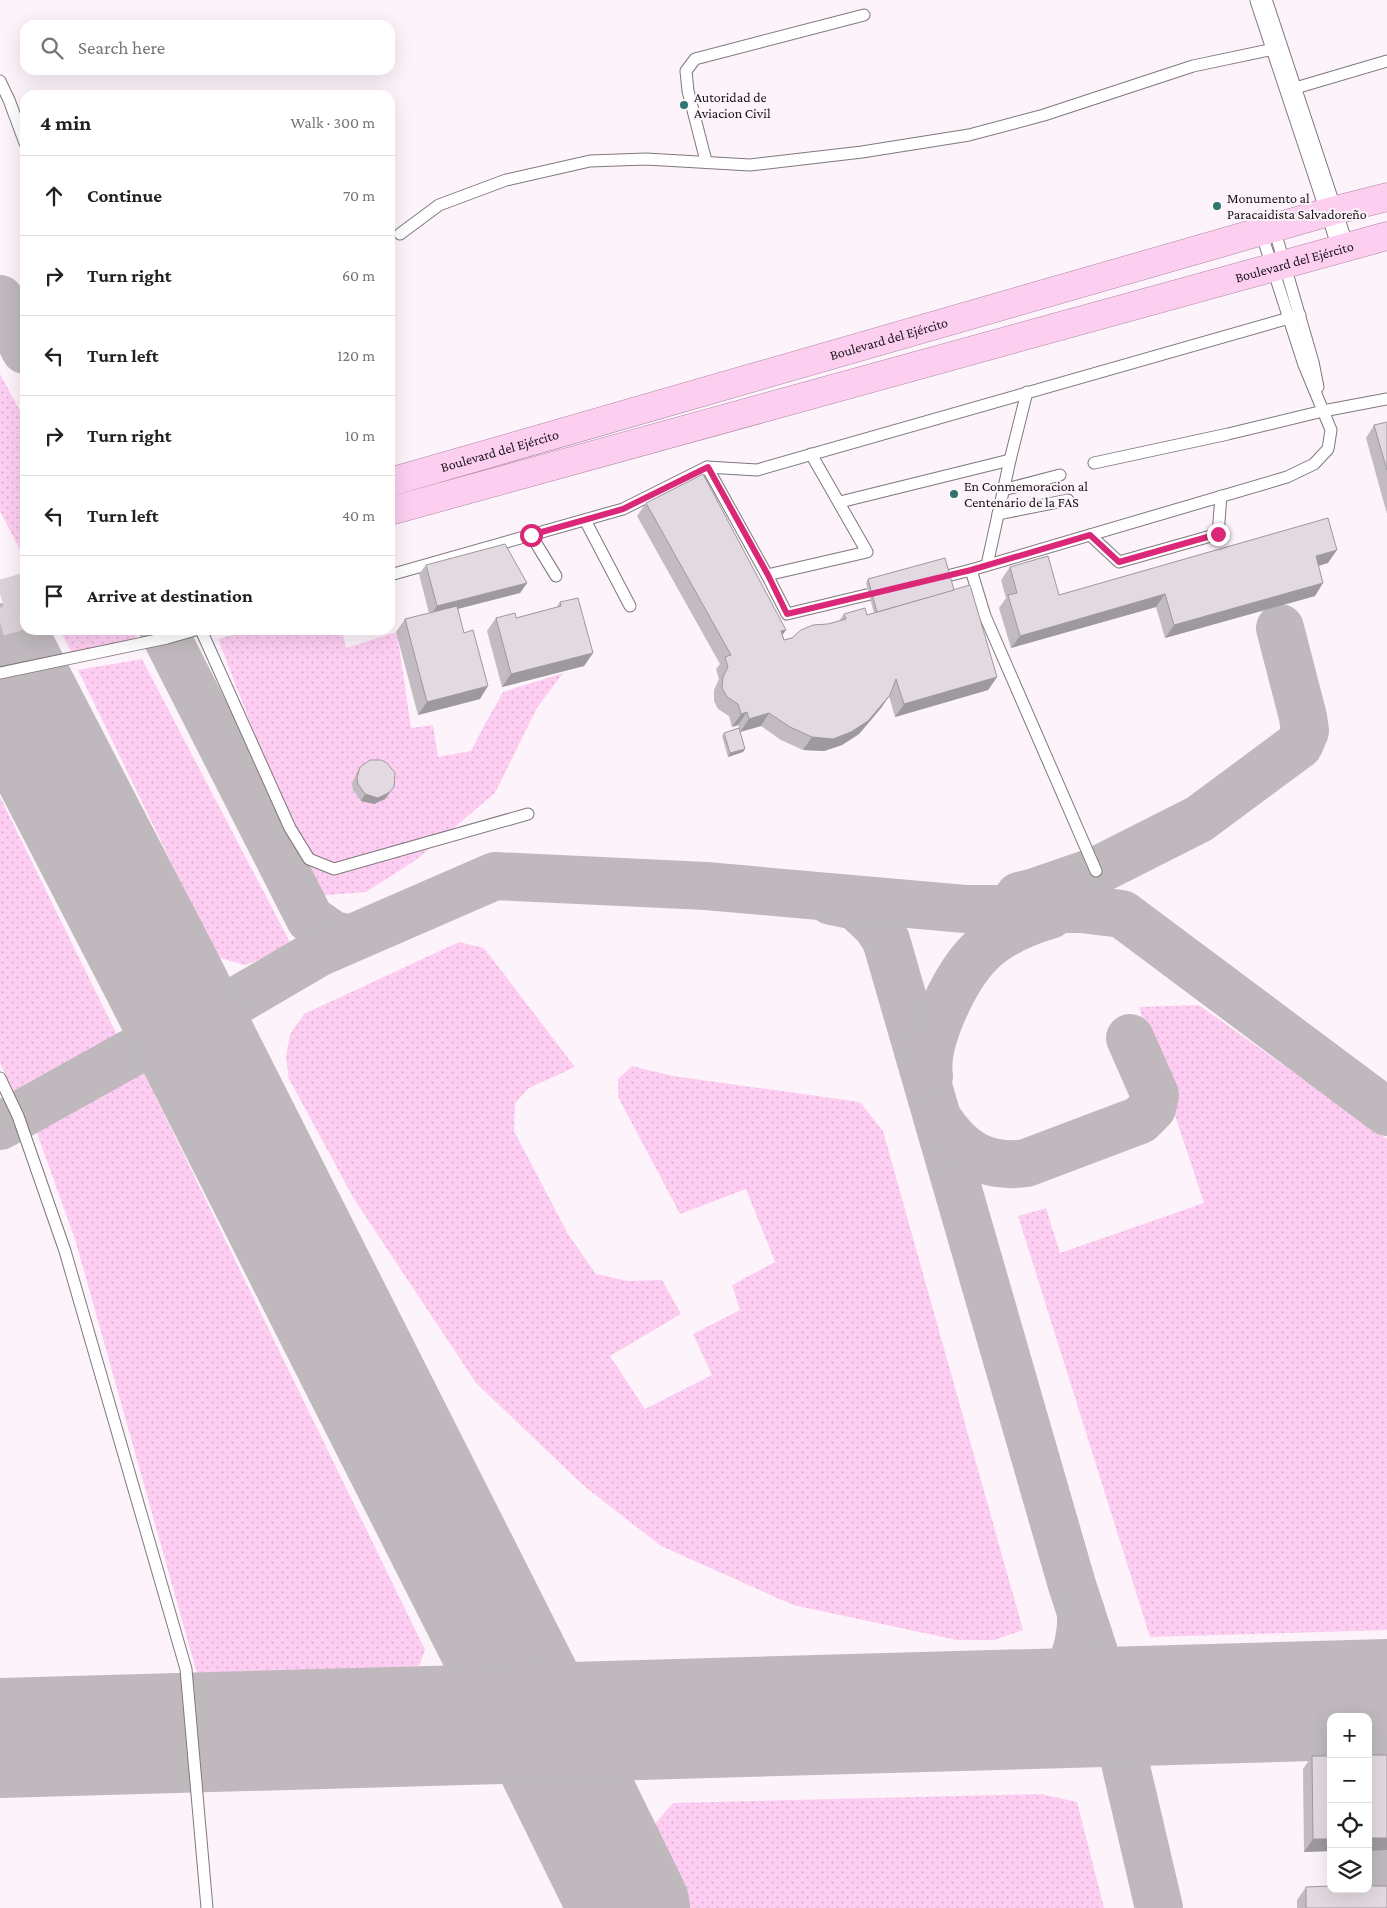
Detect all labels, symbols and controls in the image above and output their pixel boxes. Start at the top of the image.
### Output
search box [20,20,395,75]
icon: search [38,34,66,62]
text: Search here [78,37,165,58]
place label: Autoridad de Aviacion Civil [694,89,771,121]
marker: Autoridad de Aviacion Civil [678,99,690,111]
text: 4 min [40,111,91,135]
text: Walk · 300 m [290,114,375,131]
icon: ahead [40,182,68,210]
text: Continue [87,185,162,206]
text: 70 m [343,187,375,204]
place label: Monumento al Paracaidista Salvadoreño [1227,190,1367,222]
marker: Monumento al Paracaidista Salvadoreño [1211,200,1223,212]
street label: Boulevard del Ejército [1233,238,1355,286]
icon: right [40,262,68,290]
text: Turn right [87,265,172,286]
text: 60 m [342,267,375,284]
street label: Boulevard del Ejército [828,314,950,363]
icon: left [40,342,68,370]
text: Turn left [87,345,159,366]
text: 120 m [337,347,375,364]
icon: right [40,422,68,450]
text: Turn right [87,425,172,446]
street label: Boulevard del Ejército [439,426,560,475]
text: 10 m [345,427,375,444]
place label: En Conmemoracion al Centenario de la FAS [964,478,1088,510]
marker: En Conmemoracion al Centenario de la FAS [948,488,960,500]
icon: left [40,502,68,530]
text: Turn left [87,505,159,526]
text: 40 m [342,507,375,524]
route end [1207,523,1230,546]
route start [520,524,543,547]
icon: arrive [40,582,68,610]
text: Arrive at destination [87,585,253,606]
map controls [1327,1713,1372,1893]
button: + [1327,1713,1372,1758]
button: − [1327,1758,1372,1803]
button: locate [1327,1803,1372,1848]
button: layers [1327,1848,1372,1893]

